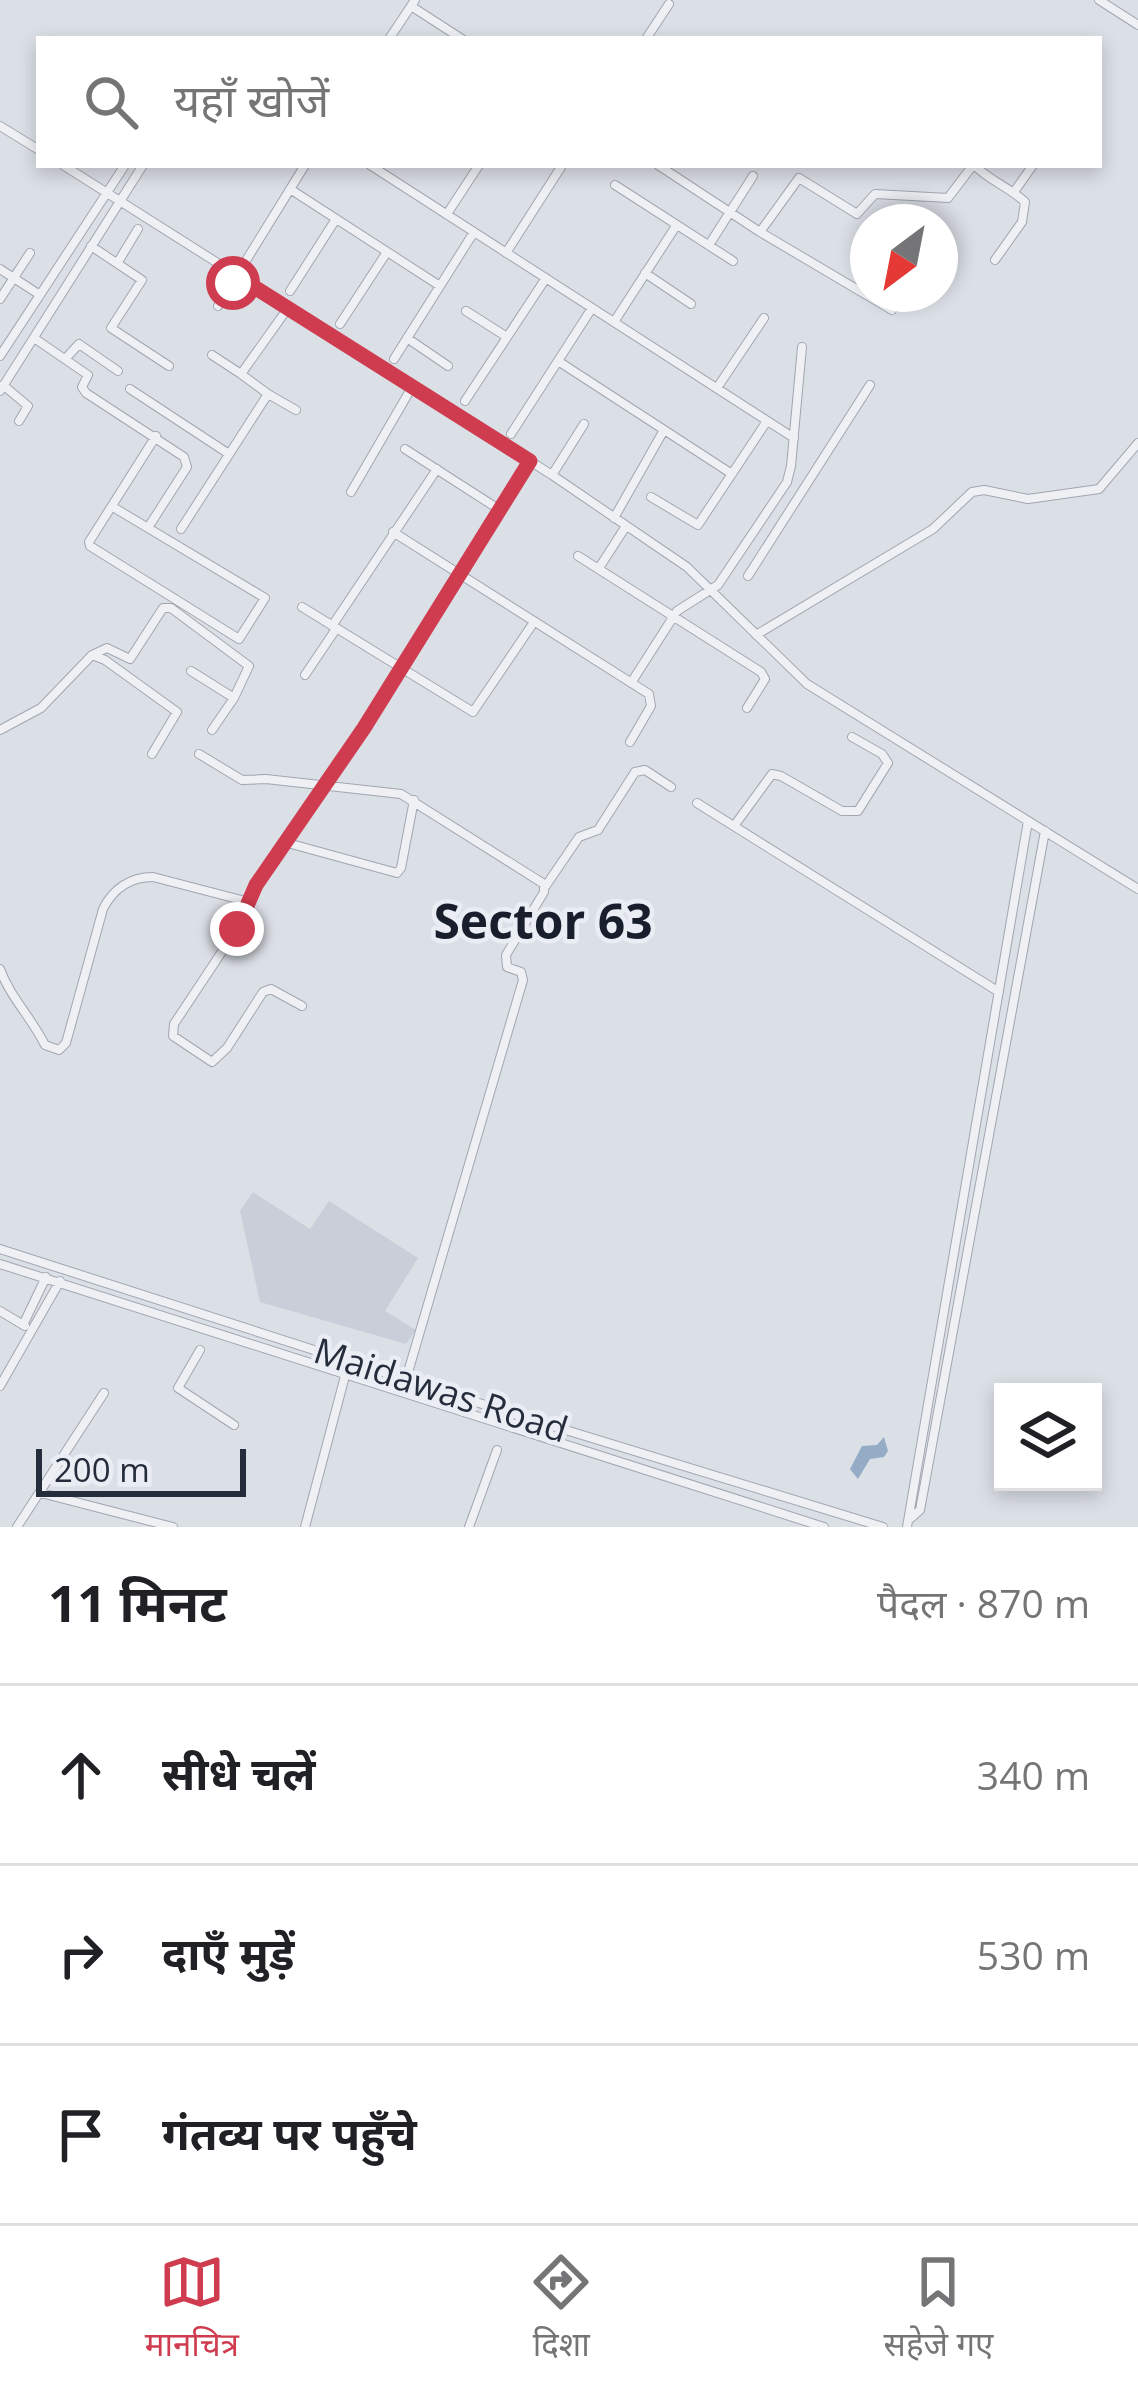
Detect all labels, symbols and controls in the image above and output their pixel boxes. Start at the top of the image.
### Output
search box [36,36,1102,168]
icon: search [78,69,144,135]
text: यहाँ खोजें [174,69,329,130]
north arrow [850,204,958,312]
route start [206,256,260,310]
district label: Sector 63 [433,888,653,953]
route end [210,902,264,956]
street label: Maidawas Road [308,1325,574,1454]
map controls [994,1383,1102,1491]
button: layers [994,1383,1102,1491]
scale bar [36,1443,246,1496]
text: 200 m [54,1447,150,1492]
text: 11 मिनट [48,1567,227,1637]
text: पैदल · 870 m [877,1576,1090,1629]
icon: ahead [48,1742,114,1808]
text: सीधे चलें [162,1742,316,1803]
text: 340 m [977,1748,1090,1801]
icon: right [48,1922,114,1988]
text: दाएँ मुड़ें [162,1922,295,1983]
text: 530 m [977,1928,1090,1981]
icon: arrive [48,2102,114,2168]
text: गंतव्य पर पहुँचे [162,2102,417,2163]
tab: मानचित्र [145,2249,239,2369]
tab: दिशा [528,2249,594,2369]
tab: सहेजे गए [884,2249,993,2369]

